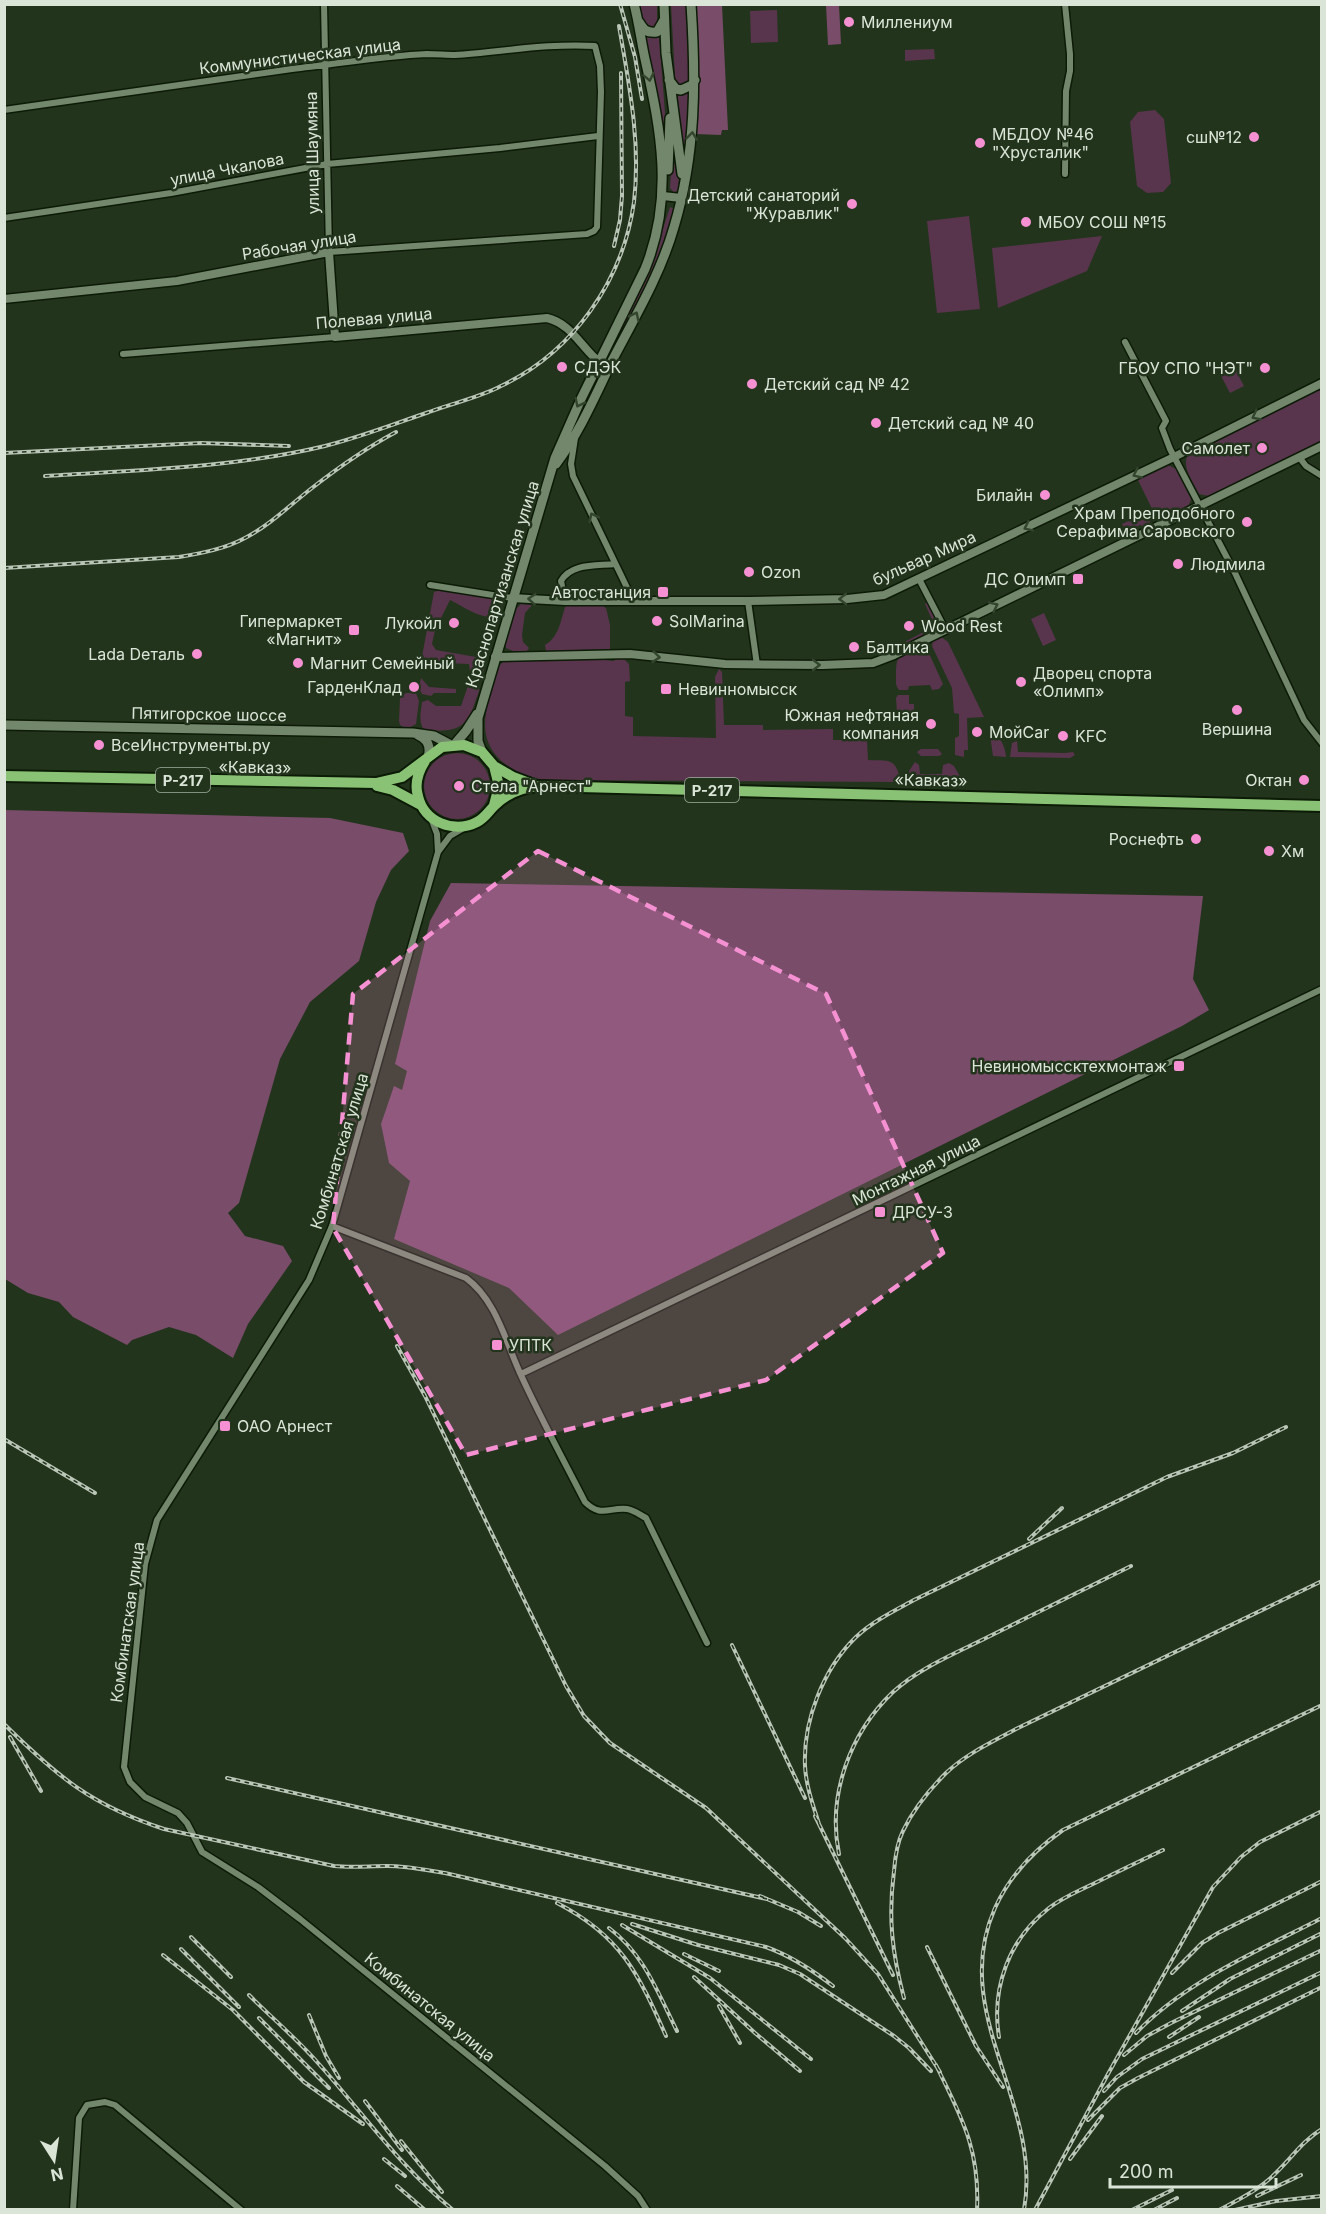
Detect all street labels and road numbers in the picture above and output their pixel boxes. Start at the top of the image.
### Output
street label: Коммунистическая улица [198,34,402,78]
street label: улица Шаумяна [301,91,323,215]
street label: улица Чкалова [168,148,286,190]
street label: Рабочая улица [240,226,358,264]
street label: Полевая улица [315,303,433,333]
street label: Краснопартизанская улица [461,478,543,690]
street label: бульвар Мира [869,526,979,590]
street label: Пятигорское шоссе [131,703,287,725]
street label: «Кавказ» [218,756,292,778]
road number: Р-217 [156,768,210,792]
street label: «Кавказ» [894,769,968,791]
road number: Р-217 [685,778,739,802]
street label: Комбинатская улица [306,1071,372,1231]
street label: Монтажная улица [849,1130,983,1210]
street label: Комбинатская улица [106,1540,148,1704]
street label: Комбинатская улица [361,1948,499,2066]

